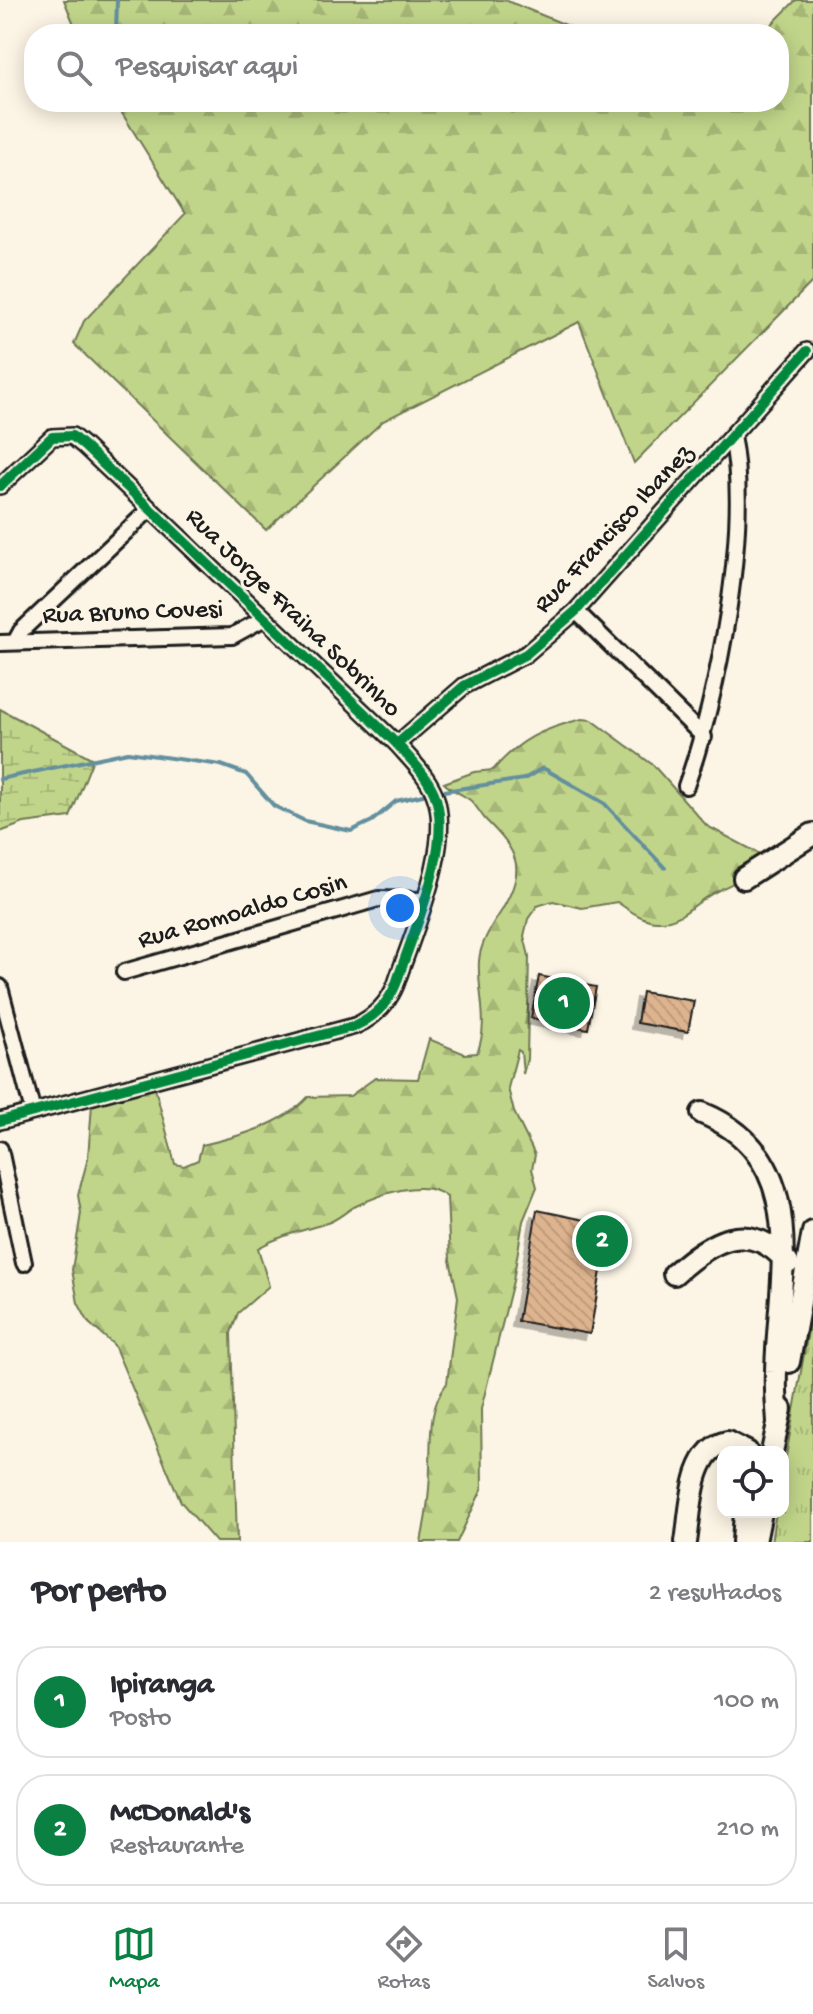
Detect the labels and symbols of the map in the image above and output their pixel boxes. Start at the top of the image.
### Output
street label: Rua Francisco Ibanez [529,438,702,621]
street label: Rua Jorge Fraiha Sobrinho [178,503,406,725]
street label: Rua Bruno Covesi [42,595,224,633]
street label: Rua Romoaldo Cosin [135,868,352,958]
your location [380,888,420,928]
pin: 1 [538,973,590,1033]
pin: 2 [576,1211,628,1271]

